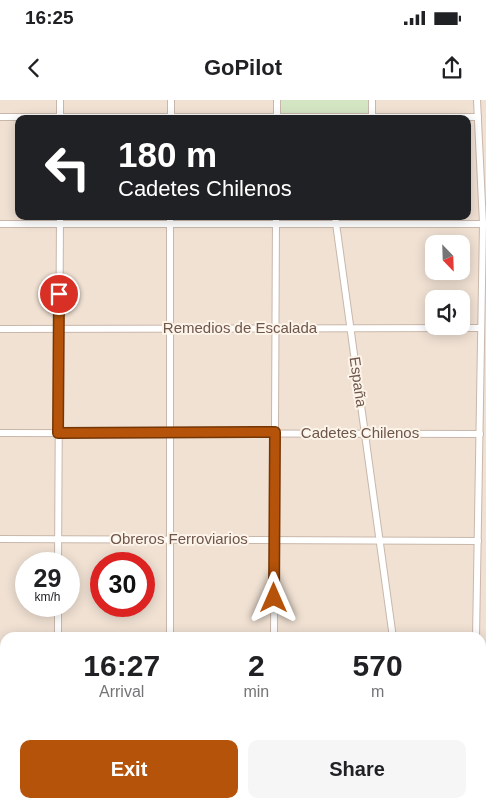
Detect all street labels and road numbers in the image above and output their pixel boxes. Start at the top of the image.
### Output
street label: Remedios de Escalada [163,319,318,336]
street label: España [347,356,371,409]
street label: Cadetes Chilenos [301,424,419,441]
street label: Obreros Ferroviarios [110,530,248,547]

